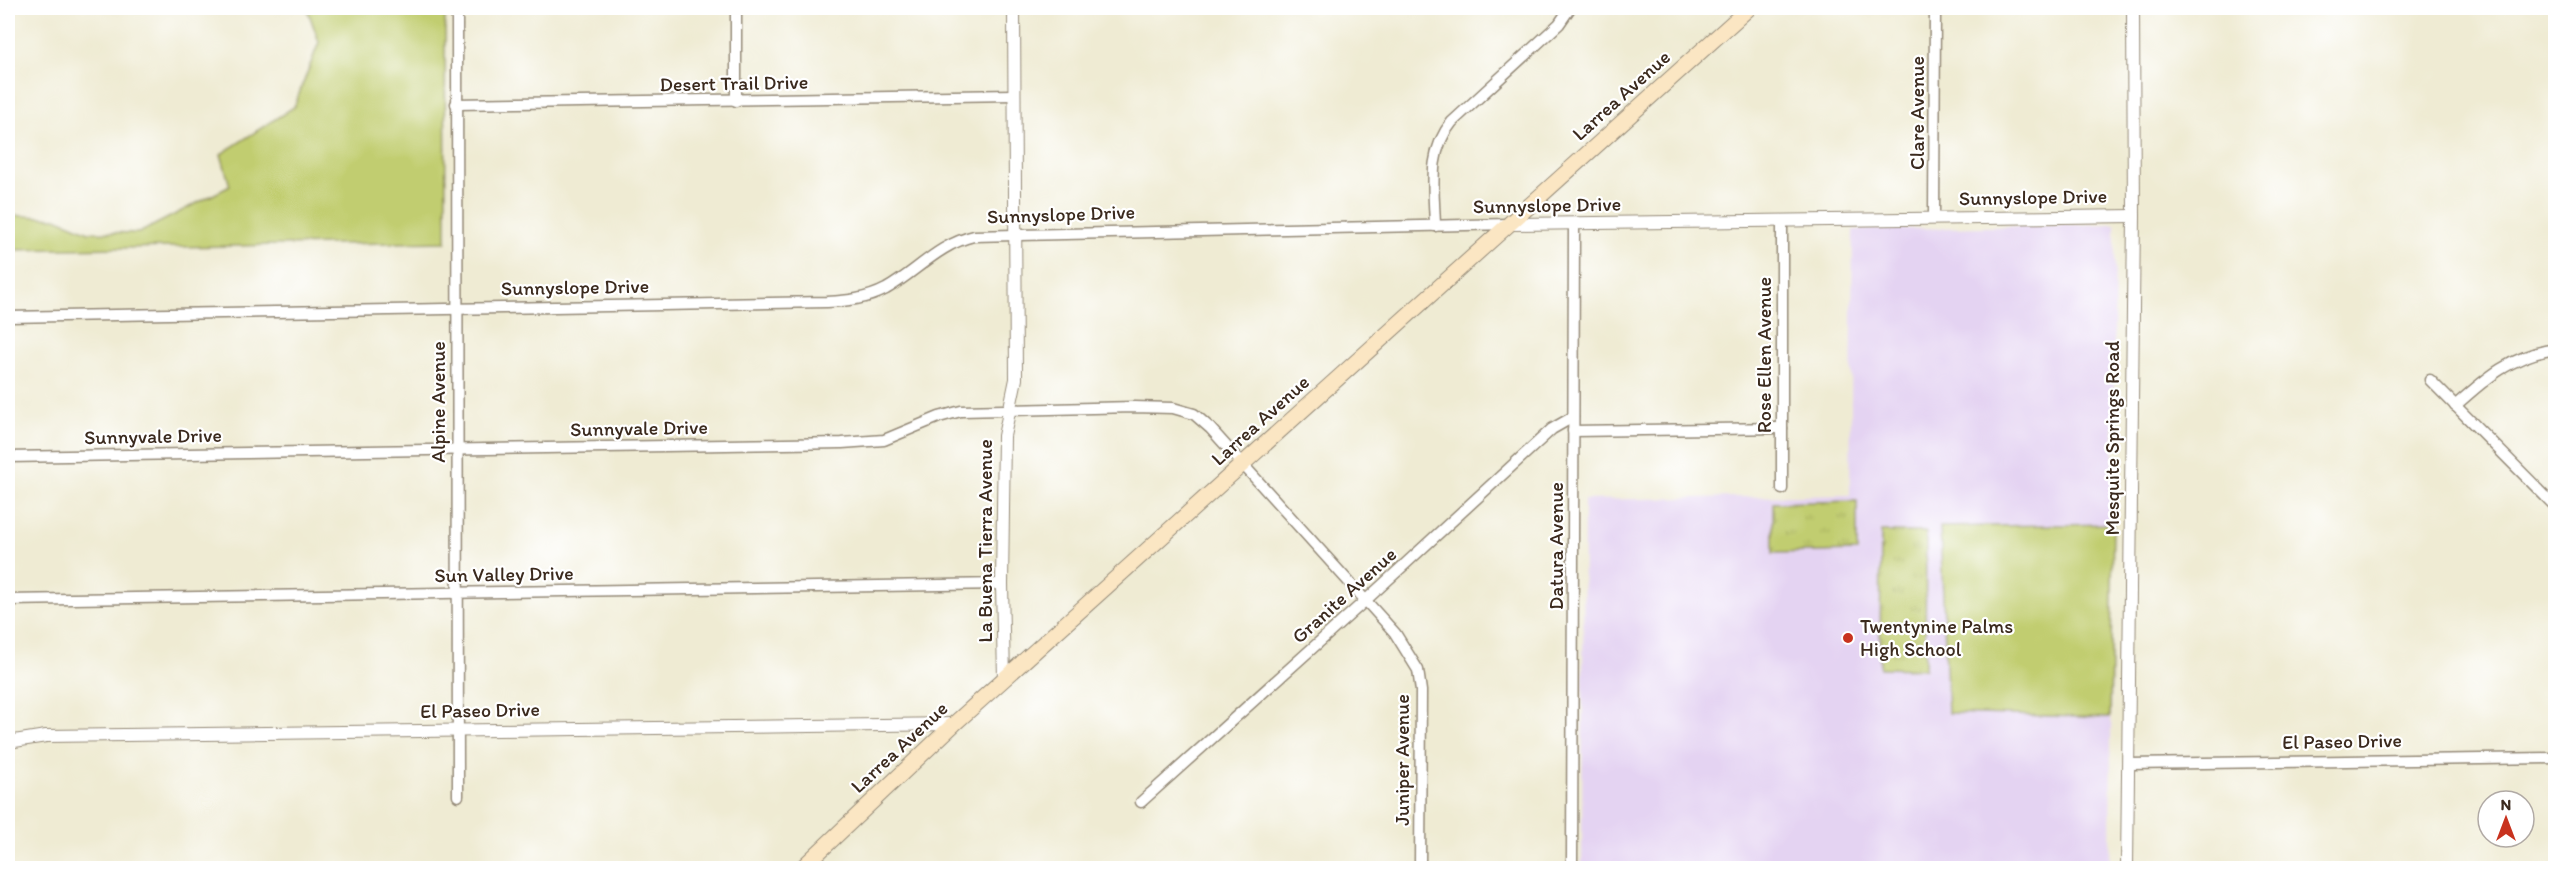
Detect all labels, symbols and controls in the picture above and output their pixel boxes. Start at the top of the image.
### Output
street label: Larrea Avenue [1567,45,1675,145]
street label: Clare Avenue [1905,56,1929,170]
street label: Desert Trail Drive [659,70,809,96]
street label: Sunnyslope Drive [1959,184,2107,210]
street label: Sunnyslope Drive [1473,192,1621,218]
street label: Sunnyslope Drive [987,199,1135,229]
street label: Sunnyslope Drive [501,274,649,300]
street label: Rose Ellen Avenue [1752,277,1776,433]
street label: Mesquite Springs Road [2100,340,2124,535]
street label: Alpine Avenue [426,341,450,463]
street label: Larrea Avenue [1206,370,1314,470]
street label: Sunnyvale Drive [570,415,708,441]
street label: Sunnyvale Drive [84,423,222,449]
street label: La Buena Tierra Avenue [973,439,997,643]
street label: Datura Avenue [1544,482,1568,610]
street label: Granite Avenue [1287,542,1401,648]
street label: Sun Valley Drive [434,561,574,587]
place label: Twentynine Palms High School [1860,614,2013,661]
marker: Twentynine Palms High School [1841,631,1855,645]
street label: Juniper Avenue [1390,694,1414,826]
street label: Larrea Avenue [846,696,952,798]
street label: El Paseo Drive [420,697,540,723]
street label: El Paseo Drive [2282,728,2402,754]
north arrow [2476,789,2536,849]
text: N [2501,795,2511,814]

